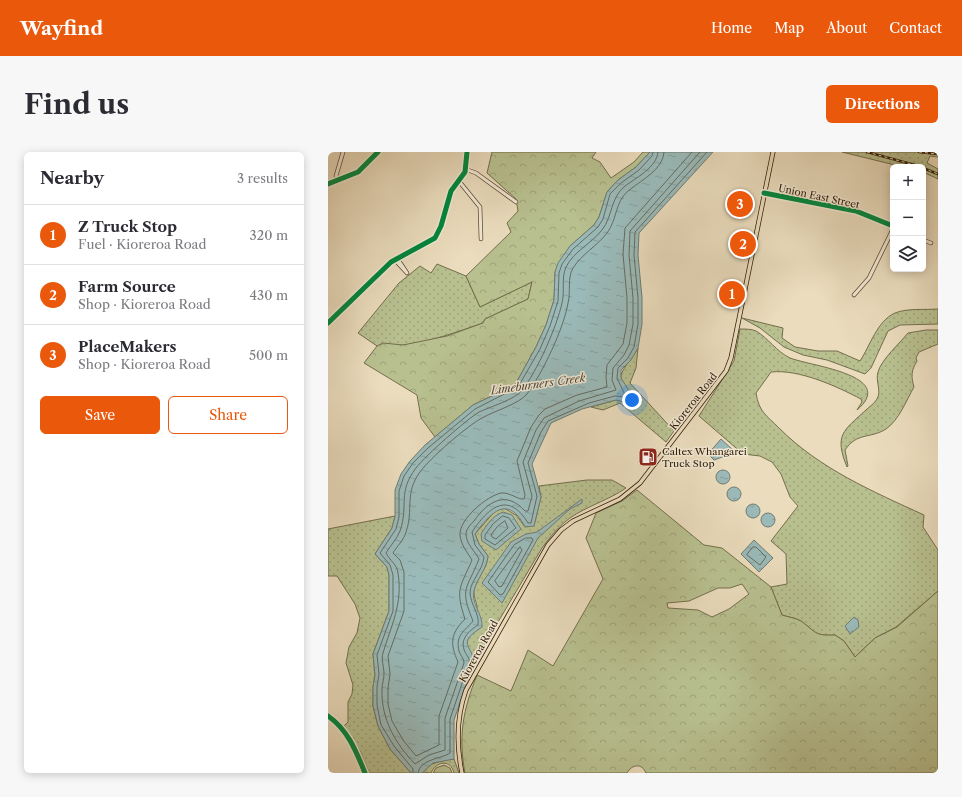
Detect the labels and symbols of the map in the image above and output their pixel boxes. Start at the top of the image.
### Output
street label: Union East Street [777,182,861,212]
pin: 3 [727,189,753,219]
pin: 2 [730,229,756,259]
pin: 1 [719,279,745,309]
water label: Limeburners Creek [489,370,587,398]
street label: Kioreroa Road [667,370,720,433]
your location [622,390,642,410]
place label: Caltex Whangarei Truck Stop [662,445,747,470]
fuel station icon: Caltex Whangarei Truck Stop [637,446,659,468]
street label: Kioreroa Road [456,618,501,685]

